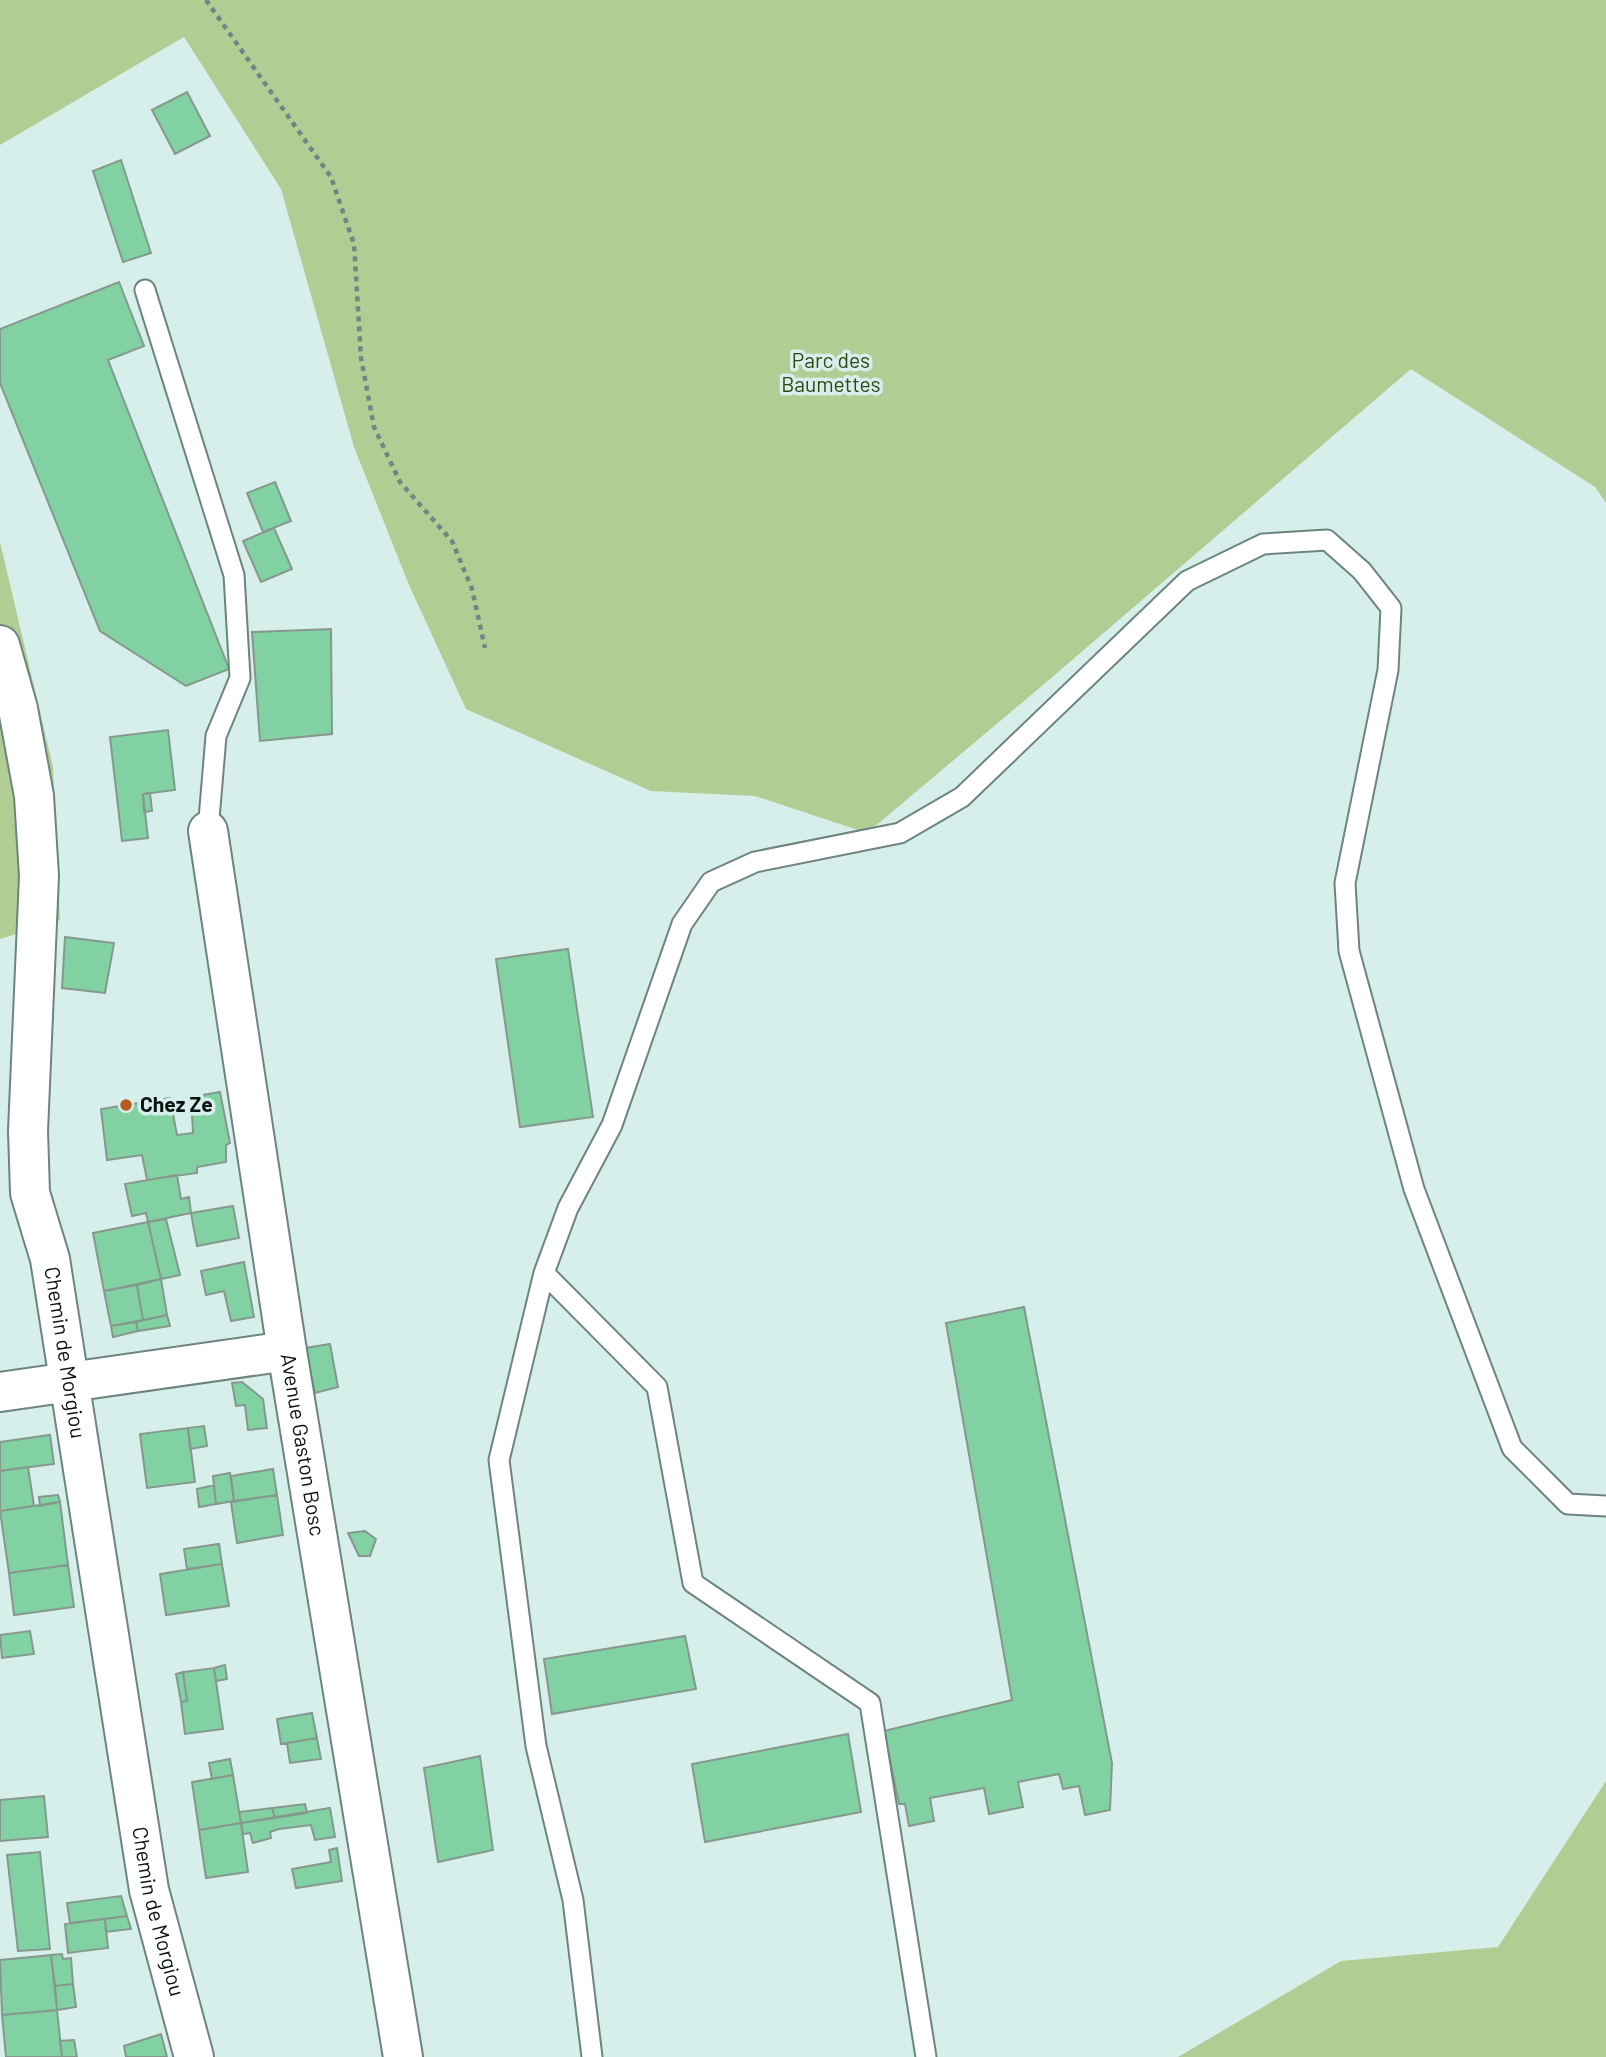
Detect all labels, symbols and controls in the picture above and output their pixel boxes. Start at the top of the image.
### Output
park label: Parc des Baumettes [781,347,881,396]
place label: Chez Ze [140,1091,213,1116]
marker: Chez Ze [118,1097,134,1113]
street label: Chemin de Morgiou [40,1265,92,1440]
street label: Avenue Gaston Bosc [277,1351,331,1538]
street label: Chemin de Morgiou [128,1825,191,1999]

